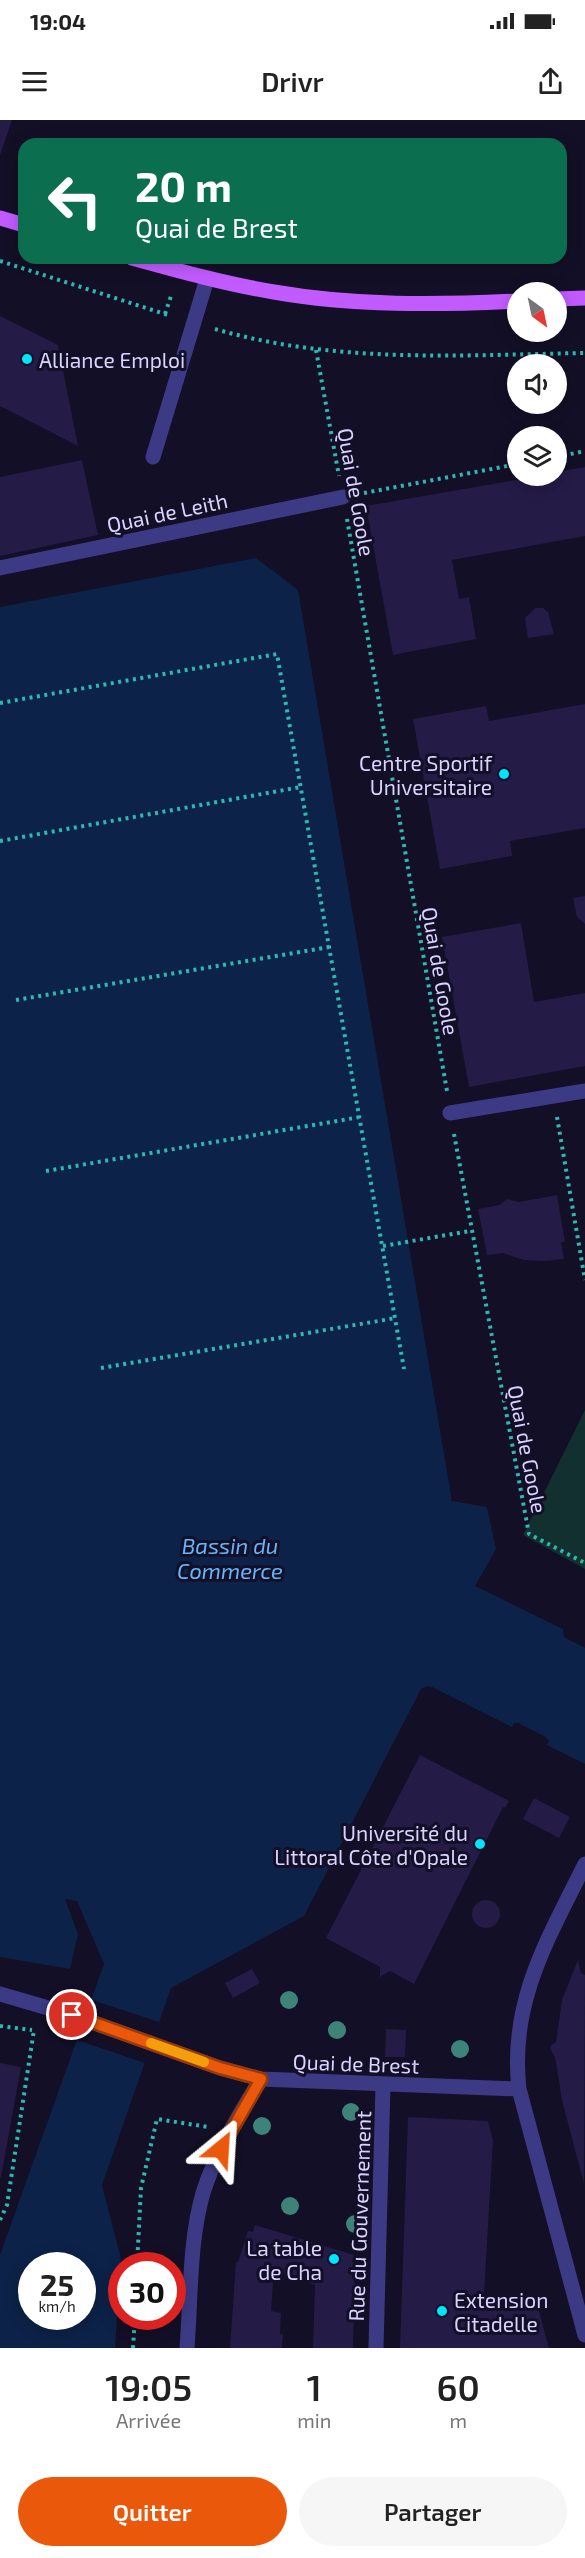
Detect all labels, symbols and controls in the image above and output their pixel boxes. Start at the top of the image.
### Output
text: 19:04 [30,8,86,34]
icon: menu [18,65,51,98]
text: Drivr [261,65,324,97]
icon: share [534,65,567,98]
text: 20 m [135,160,232,210]
icon: left [36,162,114,240]
text: Quai de Brest [135,211,298,243]
north arrow [507,282,567,342]
map controls [507,282,567,486]
place label: Alliance Emploi [39,347,185,372]
marker: Alliance Emploi [20,352,34,366]
button: sound [507,354,567,414]
street label: Quai de Goole [332,426,381,558]
button: layers [507,426,567,486]
street label: Quai de Leith [104,487,230,538]
place label: Centre Sportif Universitaire [359,750,493,799]
marker: Centre Sportif Universitaire [497,767,511,781]
street label: Quai de Goole [416,905,465,1037]
street label: Quai de Goole [502,1383,553,1515]
water label: Bassin du Commerce [177,1532,283,1583]
place label: Université du Littoral Côte d'Opale [274,1820,468,1869]
marker: Université du Littoral Côte d'Opale [473,1837,487,1851]
pin [46,1989,97,2040]
icon: arrive [55,1998,88,2031]
street label: Quai de Brest [292,2048,420,2079]
street label: Rue du Gouvernement [343,2110,375,2322]
position arrow [189,2117,253,2181]
place label: La table de Cha [246,2235,322,2284]
speed limit sign: 30 [108,2252,186,2330]
marker: La table de Cha [327,2252,341,2266]
text: 25 [40,2266,74,2302]
place label: Extension Citadelle [454,2287,548,2336]
text: km/h [38,2297,76,2315]
marker: Extension Citadelle [435,2304,449,2318]
text: 19:05 [105,2365,192,2408]
text: 1 [307,2365,322,2408]
text: 60 [437,2365,480,2408]
text: Arrivée [116,2408,181,2432]
text: min [297,2408,331,2432]
text: m [449,2408,467,2432]
button: Quitter [18,2477,287,2546]
button: Partager [299,2477,567,2546]

